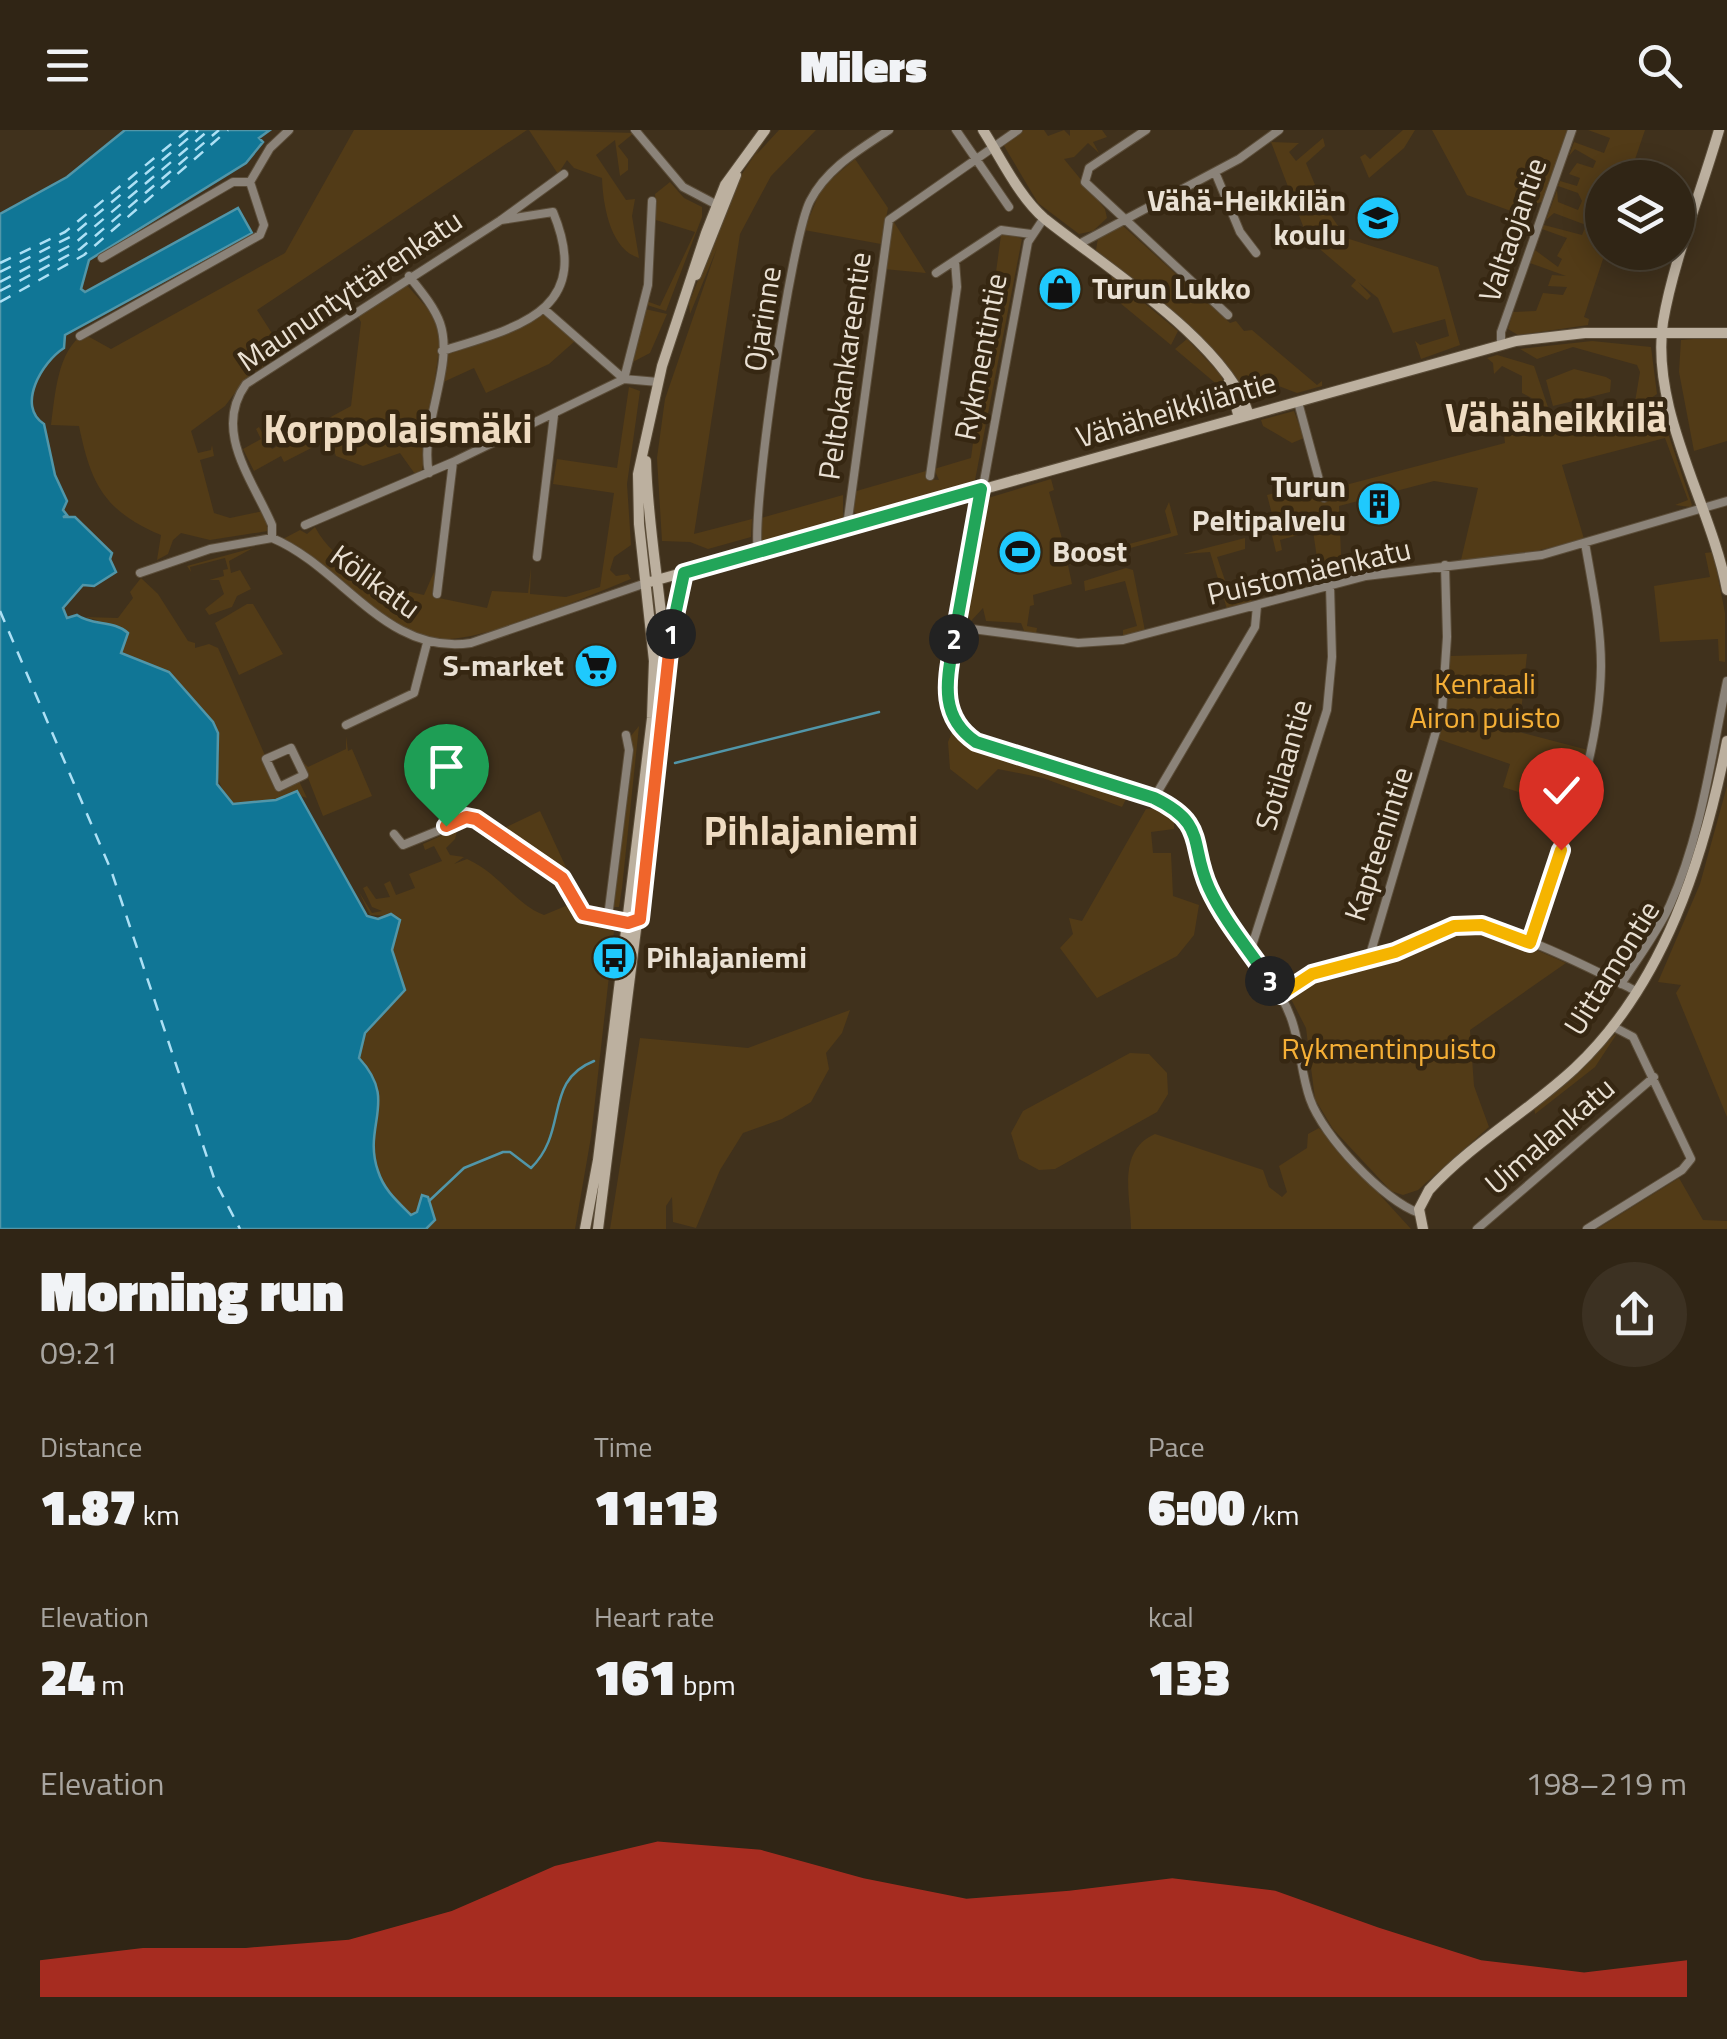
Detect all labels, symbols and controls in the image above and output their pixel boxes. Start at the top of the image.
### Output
text: Milers [800,31,927,99]
icon: menu [40,38,95,93]
icon: search [1632,38,1687,93]
street label: Valtaojantie [1466,151,1558,308]
map controls [1585,160,1695,270]
button: layers [1585,160,1695,270]
place label: Vähä-Heikkilän koulu [1147,177,1346,257]
school or university icon: Vähä-Heikkilän koulu [1355,195,1401,241]
street label: Maununtyttärenkatu [228,198,471,383]
street label: Peltokankareentie [805,249,883,483]
street label: Ojarinne [731,263,793,375]
place label: Turun Lukko [1092,265,1251,311]
shop icon: Turun Lukko [1037,266,1083,312]
street label: Rykmentintie [941,269,1019,444]
street label: Vähäheikkiläntie [1070,359,1281,460]
district label: Vähäheikkilä [1445,387,1667,448]
district label: Korppolaismäki [263,398,533,459]
place label: Turun Peltipalvelu [1192,463,1346,543]
building icon: Turun Peltipalvelu [1356,481,1402,527]
street label: Puistomäenkatu [1202,525,1415,617]
place label: Boost [1052,528,1127,574]
sports icon: Boost [997,529,1043,575]
street label: Kölikatu [321,533,430,630]
pin: 1 [646,609,696,659]
text: 1 [663,612,679,655]
pin: 2 [929,614,979,664]
text: 2 [946,617,962,660]
place label: S-market [442,642,564,688]
supermarket icon: S-market [573,643,619,689]
park label: Kenraali Airon puisto [1409,660,1561,740]
street label: Sotilaantie [1242,694,1324,836]
pin [404,724,489,827]
icon: arrive [419,739,474,794]
pin [1519,748,1604,851]
street label: Kapteenintie [1332,761,1425,927]
icon: check [1534,763,1589,818]
district label: Pihlajaniemi [704,800,918,861]
street label: Uittamontie [1552,891,1671,1044]
place label: Pihlajaniemi [646,934,807,980]
bus stop icon: Pihlajaniemi [591,935,637,981]
pin: 3 [1245,956,1295,1006]
text: 3 [1262,959,1278,1002]
park label: Rykmentinpuisto [1281,1025,1497,1071]
street label: Uimalankatu [1474,1065,1625,1205]
text: Morning run [40,1249,344,1332]
button: share [1582,1262,1687,1367]
text: 09:21 [40,1328,119,1376]
text: Distance [40,1425,142,1468]
text: Time [594,1425,652,1468]
text: Pace [1148,1425,1205,1468]
text: 1.87 [40,1468,137,1544]
text: 11:13 [594,1468,718,1544]
text: 6:00 [1148,1468,1245,1544]
text: km [137,1493,180,1536]
text: /km [1245,1493,1299,1536]
text: Elevation [40,1595,149,1638]
text: Heart rate [594,1595,714,1638]
text: kcal [1148,1595,1194,1638]
text: 24 [40,1638,95,1714]
text: 161 [594,1638,677,1714]
text: 133 [1148,1638,1231,1714]
text: m [95,1663,125,1706]
text: bpm [677,1663,736,1706]
text: Elevation [40,1759,164,1807]
text: 198–219 m [1525,1759,1687,1807]

